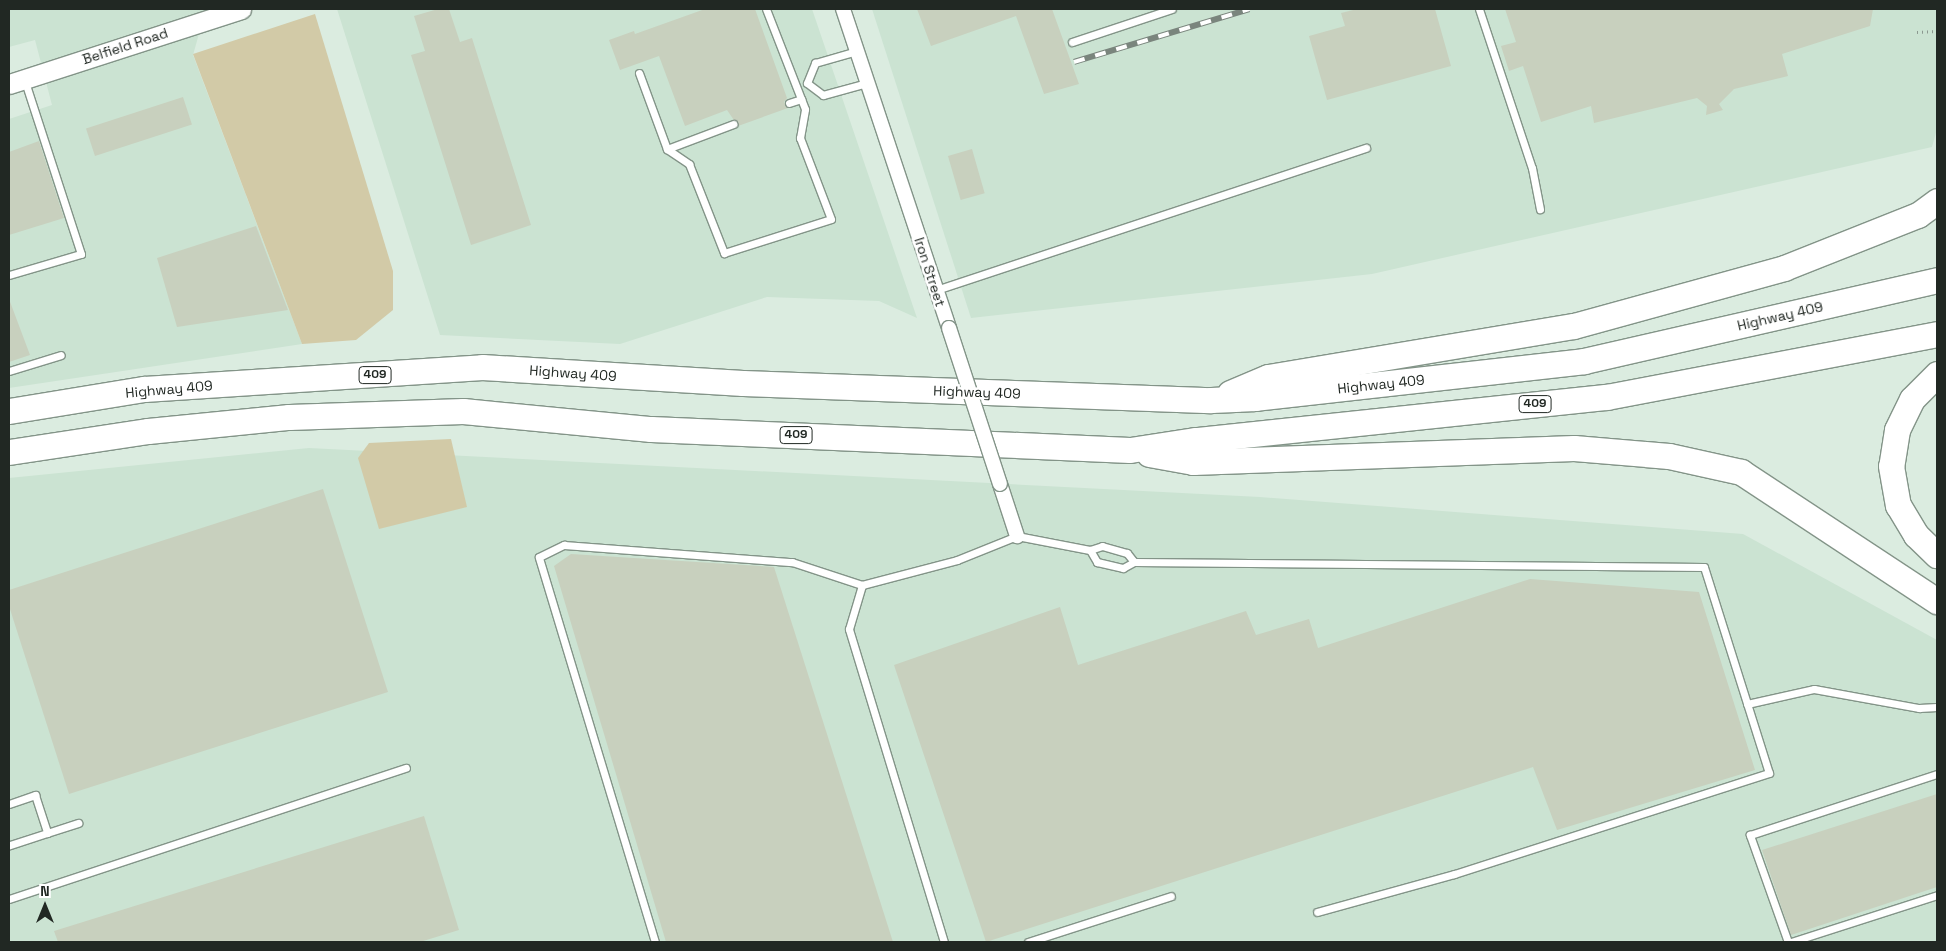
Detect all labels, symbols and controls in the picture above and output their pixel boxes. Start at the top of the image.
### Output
street label: Belfield Road [80,24,170,68]
street label: Iron Street [911,235,949,309]
street label: Highway 409 [1735,298,1825,334]
street label: Highway 409 [529,362,617,384]
road number: 409 [358,366,392,384]
street label: Highway 409 [1337,371,1425,397]
street label: Highway 409 [125,377,213,401]
street label: Highway 409 [933,382,1021,402]
road number: 409 [1518,394,1552,414]
road number: 409 [778,426,814,444]
north arrow [20,881,70,931]
text: N [40,882,50,900]

